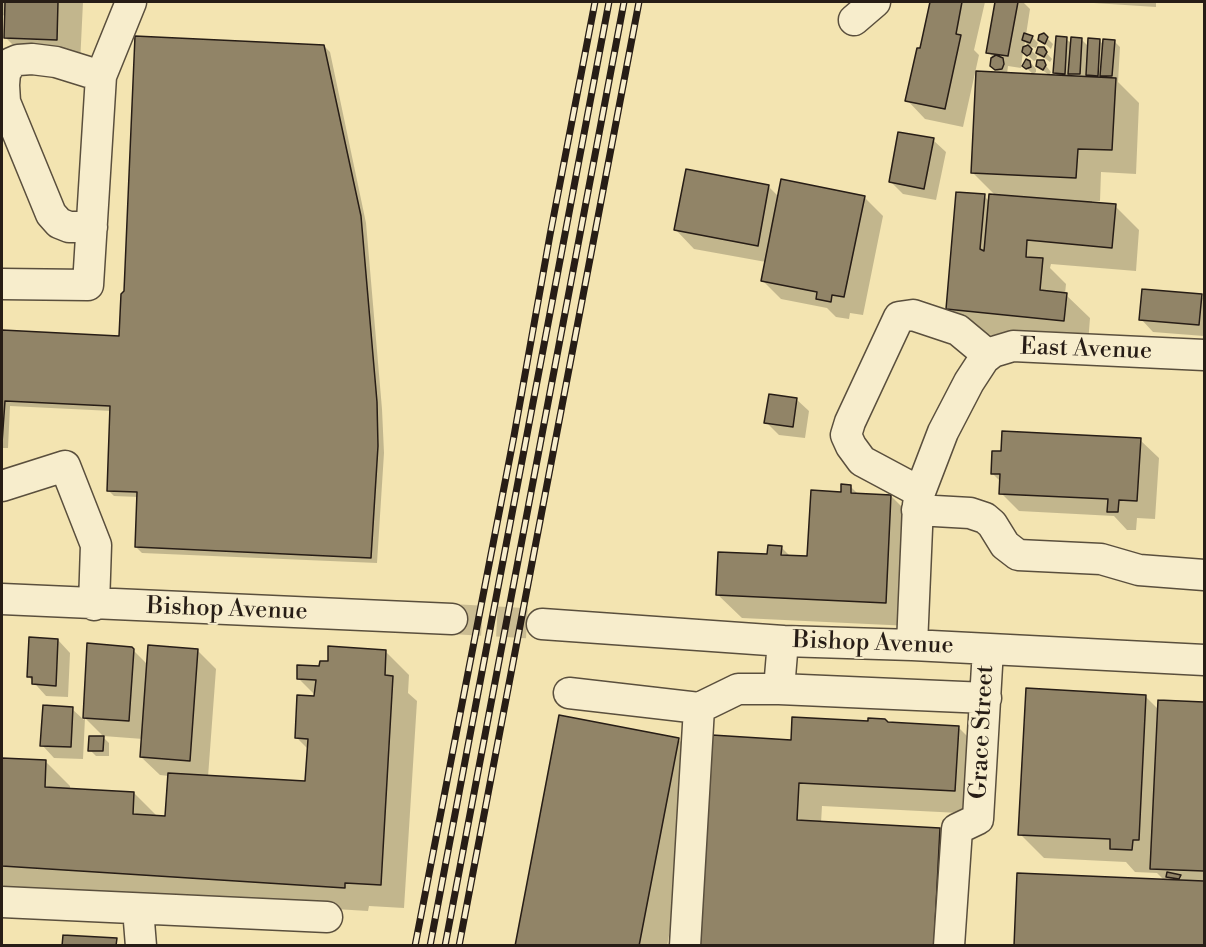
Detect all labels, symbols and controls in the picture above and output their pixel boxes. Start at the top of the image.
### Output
street label: East Avenue [1020,333,1152,367]
street label: Bishop Avenue [146,593,308,627]
street label: Bishop Avenue [792,627,954,661]
street label: Grace Street [965,664,1001,800]

